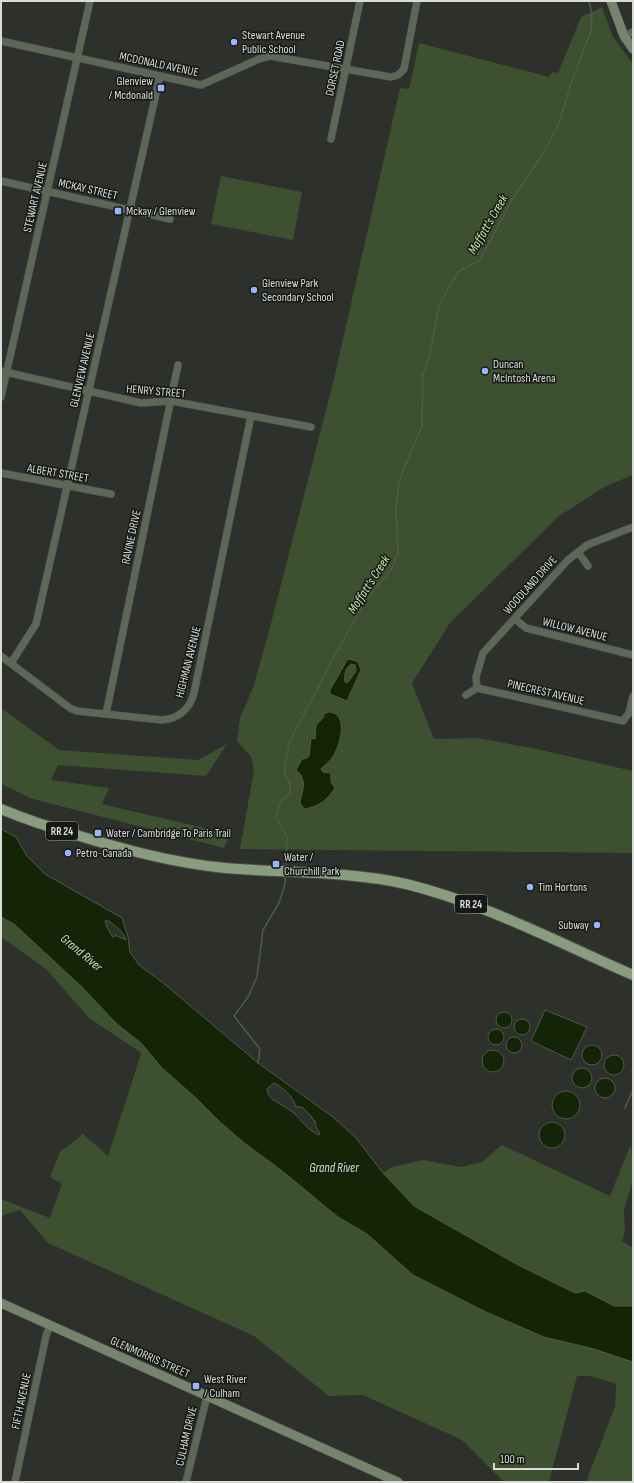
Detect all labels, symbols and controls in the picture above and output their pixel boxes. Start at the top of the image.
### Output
place label: Stewart Avenue Public School [242,28,305,57]
marker: Stewart Avenue Public School [229,37,239,47]
street label: DORSET ROAD [322,39,349,97]
street label: MCDONALD AVENUE [118,49,200,80]
place label: Glenview / Mcdonald [109,74,153,103]
marker: Glenview / Mcdonald [156,83,166,93]
street label: STEWART AVENUE [20,160,51,234]
street label: MCKAY STREET [57,175,119,204]
water label: Moffatt's Creek [464,191,512,257]
place label: Mckay / Glenview [126,204,196,219]
marker: Mckay / Glenview [113,206,123,216]
place label: Glenview Park Secondary School [262,276,334,305]
marker: Glenview Park Secondary School [249,285,259,295]
street label: GLENVIEW AVENUE [67,331,98,409]
place label: Duncan McIntosh Arena [493,357,556,386]
marker: Duncan McIntosh Arena [480,366,490,376]
street label: HENRY STREET [126,381,186,402]
street label: ALBERT STREET [25,461,90,486]
street label: RAVINE DRIVE [118,508,145,566]
water label: Moffatt's Creek [344,552,394,617]
street label: WOODLAND DRIVE [500,553,561,618]
street label: WILLOW AVENUE [541,614,609,645]
street label: HIGHMAN AVENUE [172,625,205,699]
street label: PINECREST AVENUE [506,676,586,709]
road number: RR 24 [46,822,78,840]
place label: Water / Cambridge To Paris Trail [106,826,231,841]
marker: Water / Cambridge To Paris Trail [93,828,103,838]
place label: Petro-Canada [76,846,132,861]
marker: Petro-Canada [63,848,73,858]
place label: Water / Churchill Park [284,850,340,879]
marker: Water / Churchill Park [271,859,281,869]
place label: Tim Hortons [538,880,587,895]
marker: Tim Hortons [525,882,535,892]
road number: RR 24 [455,895,487,913]
place label: Subway [558,918,589,933]
marker: Subway [592,920,602,930]
water label: Grand River [57,931,107,976]
water label: Grand River [309,1160,360,1176]
street label: GLENMORRIS STREET [108,1333,192,1382]
street label: FIFTH AVENUE [8,1372,35,1430]
place label: West River / Culham [204,1372,247,1401]
marker: West River / Culham [191,1381,201,1391]
street label: CULHAM DRIVE [172,1405,201,1467]
scale bar [494,1445,578,1471]
text: 100 m [500,1452,525,1467]

